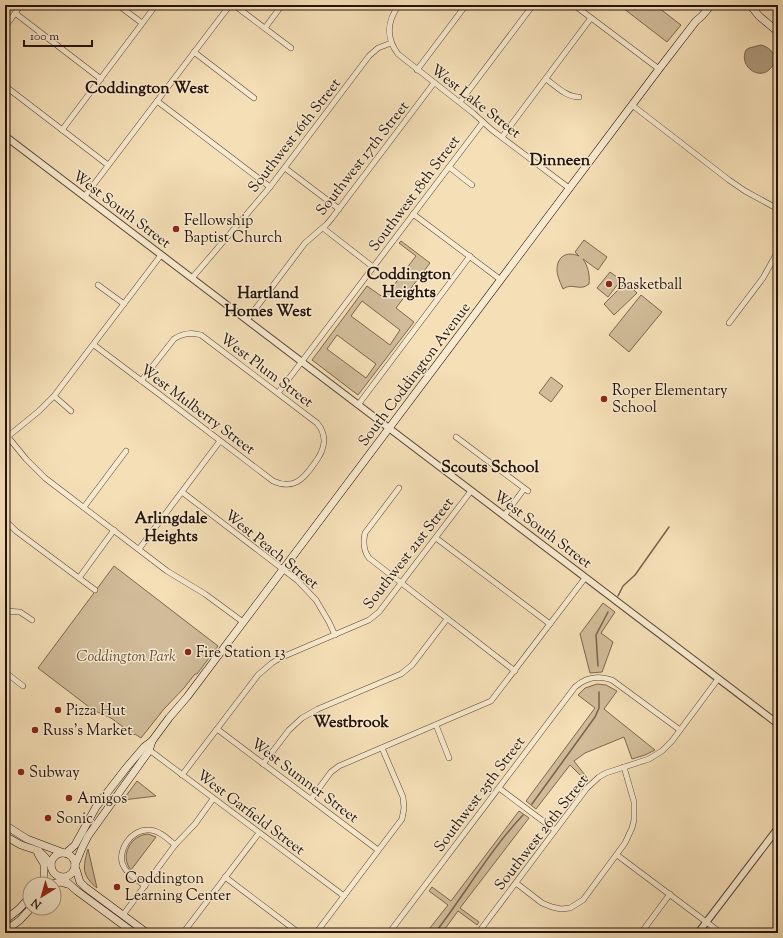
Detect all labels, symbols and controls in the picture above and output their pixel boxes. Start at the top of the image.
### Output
scale bar [24,22,92,48]
text: 100 m [30,28,59,46]
street label: West Lake Street [426,60,525,144]
street label: Southwest 16th Street [244,74,347,198]
district label: Coddington West [85,78,209,101]
street label: Southwest 17th Street [312,97,415,221]
street label: Southwest 18th Street [365,132,466,256]
district label: Dinneen [530,150,591,173]
street label: West South Street [68,166,175,254]
place label: Fellowship Baptist Church [184,211,283,249]
marker: Fellowship Baptist Church [171,224,181,234]
district label: Coddington Heights [367,264,452,305]
place label: Basketball [617,275,683,296]
marker: Basketball [604,279,614,289]
district label: Hartland Homes West [224,283,312,324]
street label: South Coddington Avenue [354,299,476,451]
street label: West Plum Street [215,329,317,413]
street label: West Mulberry Street [135,360,259,460]
place label: Roper Elementary School [612,381,728,419]
marker: Roper Elementary School [599,394,609,404]
district label: Scouts School [441,457,539,480]
street label: West South Street [489,486,596,574]
street label: Southwest 21st Street [359,494,460,614]
street label: West Peach Street [220,506,322,595]
district label: Arlingdale Heights [135,508,208,549]
place label: Fire Station 13 [196,643,286,664]
park label: Coddington Park [76,647,176,668]
marker: Fire Station 13 [183,647,193,657]
place label: Pizza Hut [66,701,126,722]
marker: Pizza Hut [53,705,63,715]
district label: Westbrook [313,712,389,735]
place label: Russ's Market [43,721,132,742]
marker: Russ's Market [30,725,40,735]
street label: Southwest 25th Street [430,733,531,857]
street label: West Sumner Street [246,734,362,829]
place label: Subway [29,763,80,784]
street label: West Garfield Street [192,766,309,861]
marker: Subway [16,767,26,777]
street label: Southwest 26th Street [490,771,594,895]
place label: Amigos [77,789,127,810]
marker: Amigos [64,793,74,803]
place label: Sonic [56,809,93,830]
marker: Sonic [43,813,53,823]
place label: Coddington Learning Center [125,869,231,907]
north arrow [22,876,62,916]
marker: Coddington Learning Center [112,882,122,892]
text: N [28,894,46,913]

